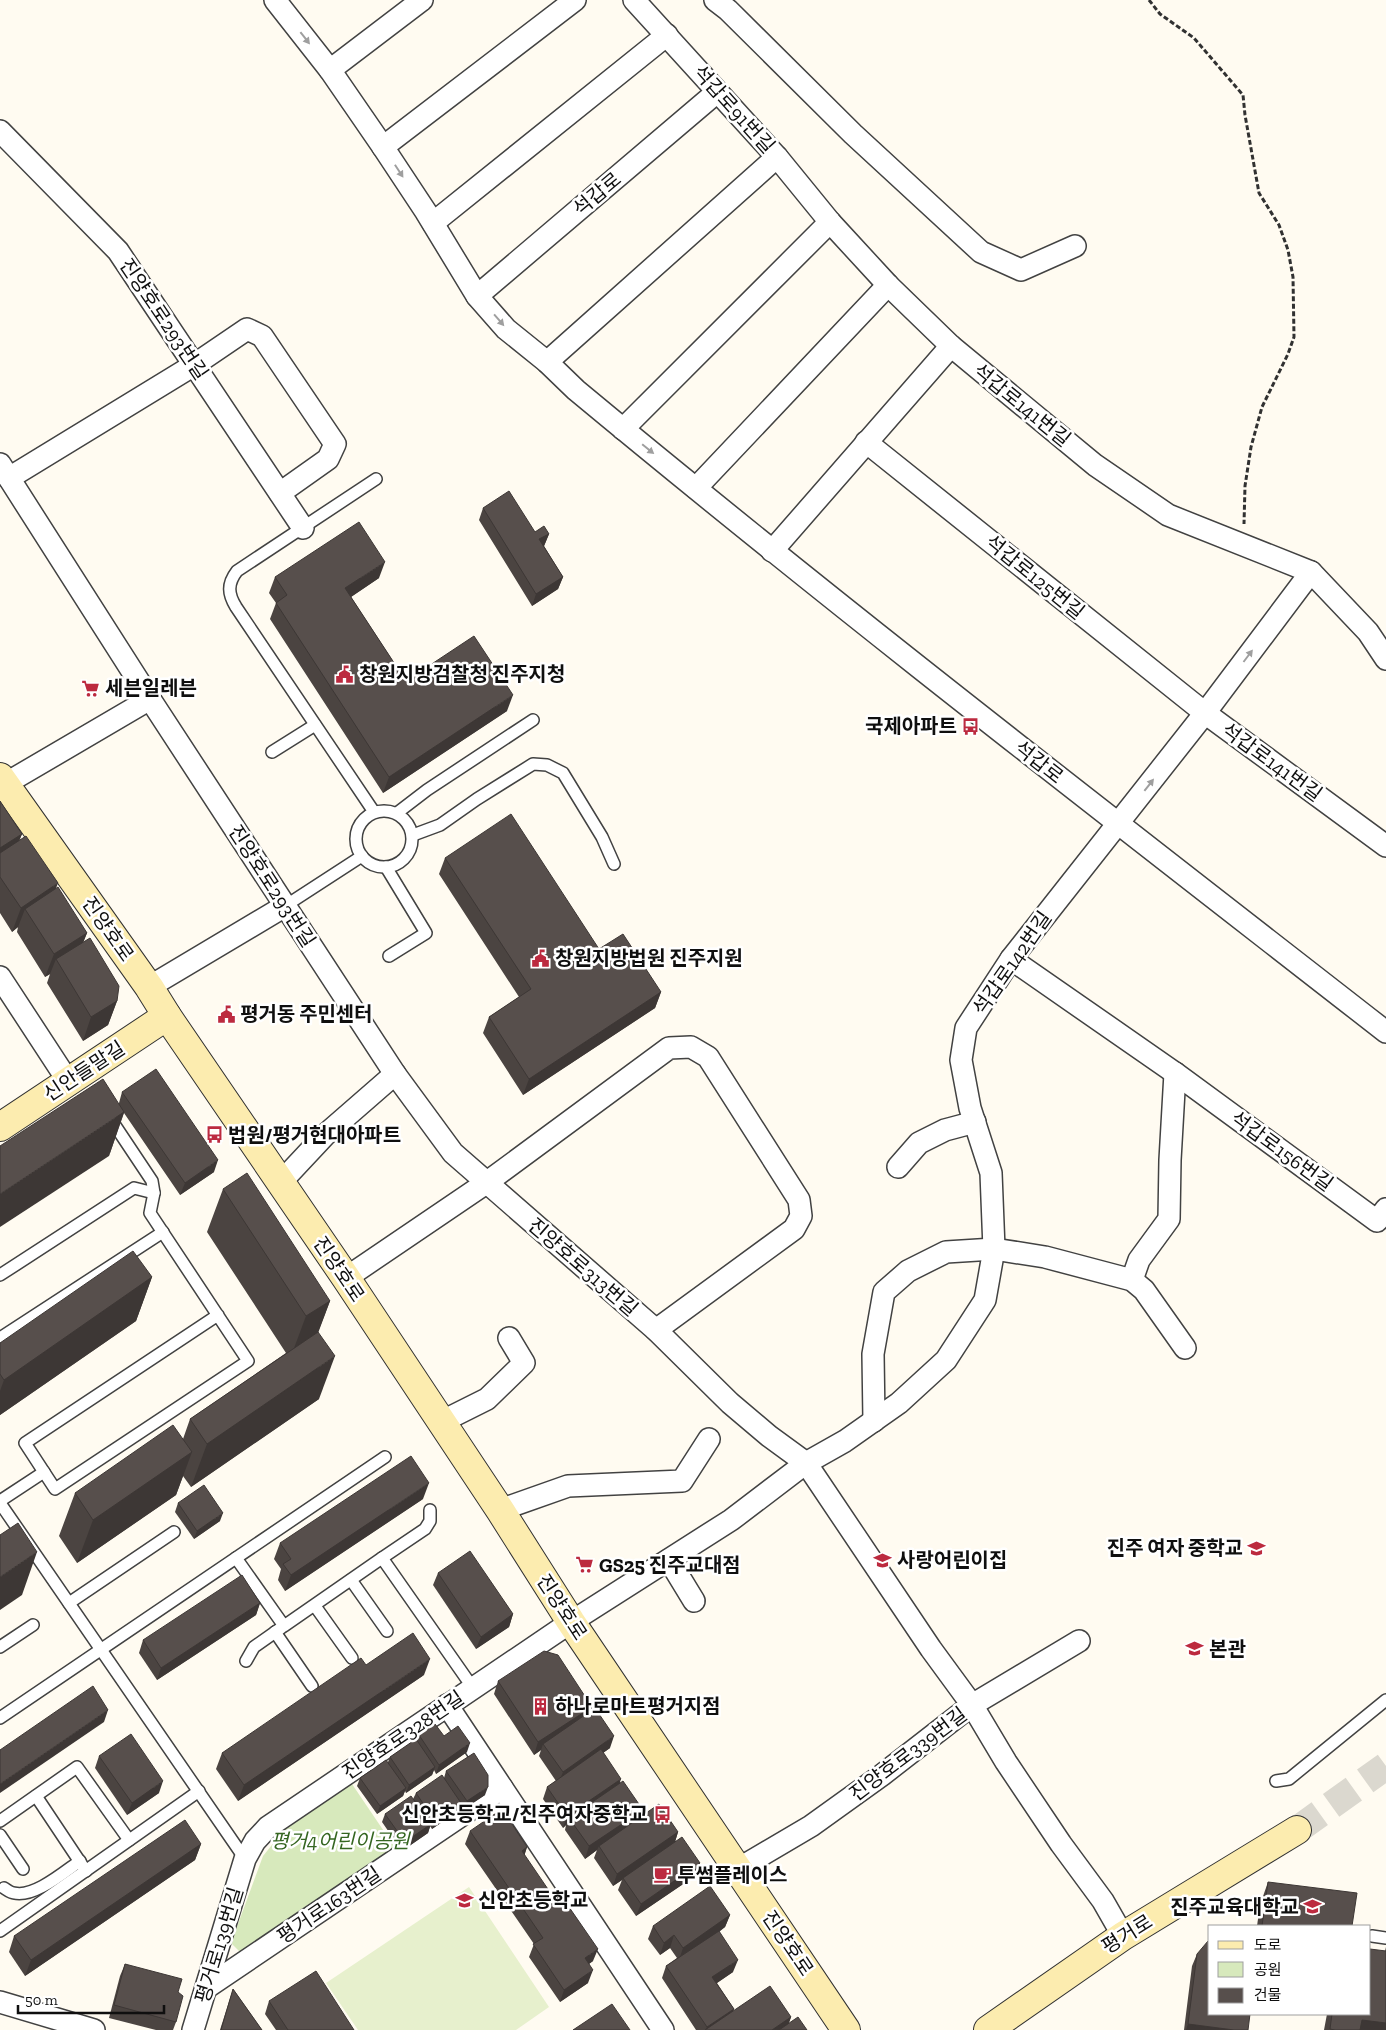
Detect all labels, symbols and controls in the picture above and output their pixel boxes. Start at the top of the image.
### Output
one-way arrow [300,31,311,44]
street label: 석갑로91번길 [688,60,780,158]
one-way arrow [394,164,404,177]
street label: 석갑로 [568,167,626,221]
street label: 진양호로293번길 [115,254,213,384]
one-way arrow [493,314,504,327]
street label: 석갑로141번길 [969,358,1075,452]
one-way arrow [641,444,655,454]
street label: 석갑로125번길 [981,530,1089,624]
one-way arrow [1242,650,1253,663]
place label: 창원지방검찰청 진주지청 [359,662,565,686]
public building icon: 창원지방검찰청 진주지청 [335,664,355,684]
place label: 세븐일레븐 [105,676,197,700]
supermarket icon: 세븐일레븐 [81,678,101,698]
place label: 국제아파트 [865,714,957,738]
bus stop icon: 국제아파트 [961,716,981,736]
street label: 석갑로141번길 [1217,718,1327,806]
street label: 석갑로 [1010,736,1068,788]
one-way arrow [1143,779,1154,792]
street label: 진양호로293번길 [224,820,320,952]
street label: 진양호로 [77,892,139,966]
street label: 석갑로142번길 [968,907,1056,1019]
place label: 창원지방법원 진주지원 [555,946,743,970]
public building icon: 창원지방법원 진주지원 [531,948,551,968]
place label: 평거동 주민센터 [240,1002,373,1026]
public building icon: 평거동 주민센터 [216,1004,236,1024]
street label: 신안들말길 [39,1036,129,1106]
street label: 석갑로156번길 [1226,1106,1338,1196]
place label: 법원/평거현대아파트 [228,1123,401,1147]
bus stop icon: 법원/평거현대아파트 [204,1125,224,1145]
street label: 진양호로313번길 [523,1213,643,1321]
street label: 진양호로 [308,1232,370,1306]
place label: 진주 여자 중학교 [1107,1536,1243,1560]
school or university icon: 진주 여자 중학교 [1247,1538,1267,1558]
place label: 사랑어린이집 [897,1548,1007,1572]
school or university icon: 사랑어린이집 [873,1550,893,1570]
place label: GS25 진주교대점 [599,1553,741,1577]
supermarket icon: GS25 진주교대점 [575,1555,595,1575]
street label: 진양호로 [532,1570,592,1644]
place label: 본관 [1209,1637,1246,1661]
school or university icon: 본관 [1185,1639,1205,1659]
street label: 진양호로328번길 [338,1686,468,1784]
place label: 하나로마트평거지점 [555,1694,721,1718]
building icon: 하나로마트평거지점 [531,1696,551,1716]
street label: 진양호로339번길 [845,1702,971,1806]
place label: 신안초등학교/진주여자중학교 [401,1802,648,1826]
bus stop icon: 신안초등학교/진주여자중학교 [652,1804,672,1824]
park label: 평거4어린이공원 [270,1829,411,1853]
street label: 평거로163번길 [273,1861,385,1949]
place label: 투썸플레이스 [677,1863,787,1887]
cafe icon: 투썸플레이스 [653,1865,673,1885]
street label: 평거로139번길 [190,1884,248,2006]
place label: 신안초등학교 [478,1888,588,1912]
school or university icon: 신안초등학교 [454,1890,474,1910]
place label: 진주교육대학교 [1170,1895,1299,1919]
school or university icon: 진주교육대학교 [1303,1897,1323,1917]
street label: 진양호로 [757,1906,819,1980]
street label: 평거로 [1097,1909,1157,1959]
legend [1208,1925,1371,2015]
text: 도로 [1254,1936,1282,1954]
text: 공원 [1254,1961,1282,1979]
scale bar [18,1982,164,2014]
text: 건물 [1254,1986,1282,2004]
text: 50 m [25,1991,58,2009]

